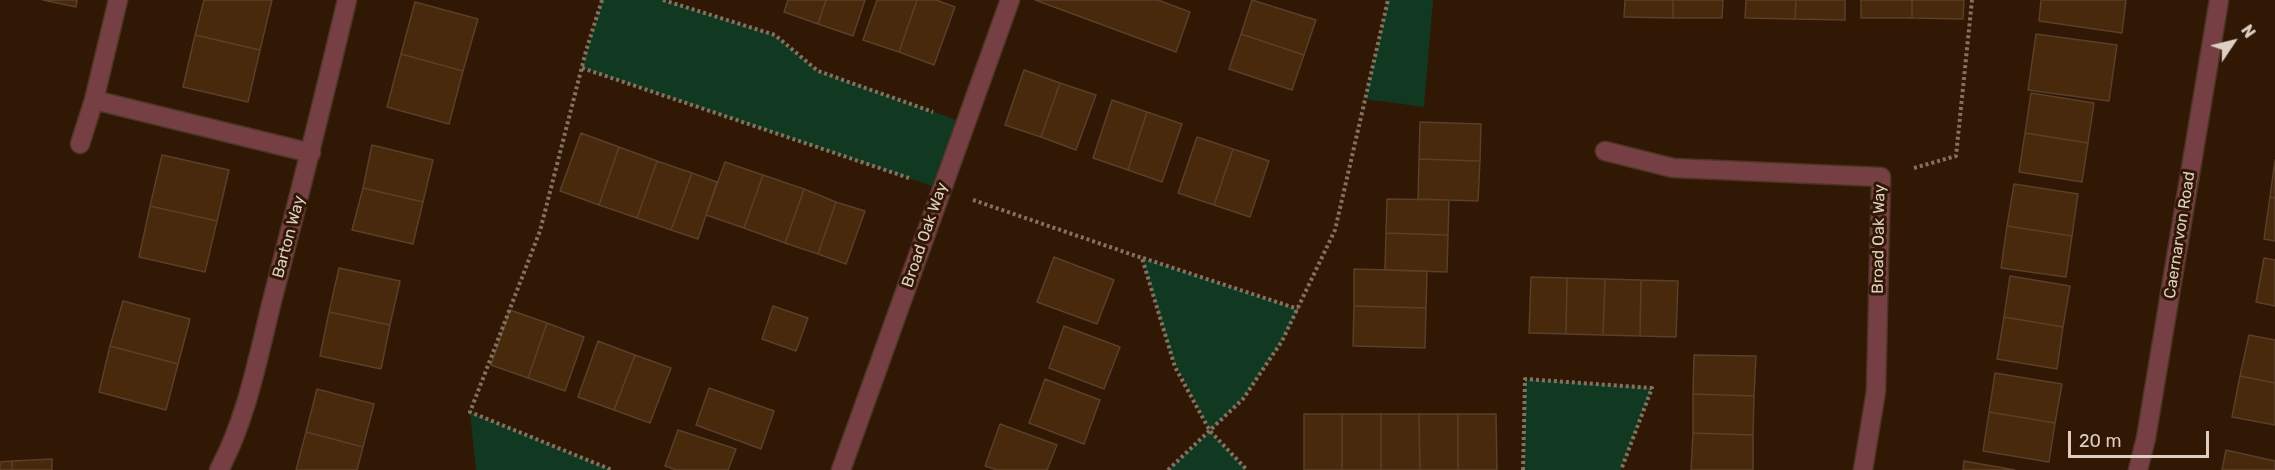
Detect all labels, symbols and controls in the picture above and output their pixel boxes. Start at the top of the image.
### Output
north arrow [2203,12,2263,72]
text: N [2237,21,2259,42]
street label: Caernarvon Road [2160,170,2200,300]
street label: Broad Oak Way [898,180,952,290]
street label: Broad Oak Way [1868,184,1890,294]
street label: Barton Way [269,194,309,280]
scale bar [2071,419,2212,457]
text: 20 m [2079,430,2121,452]

